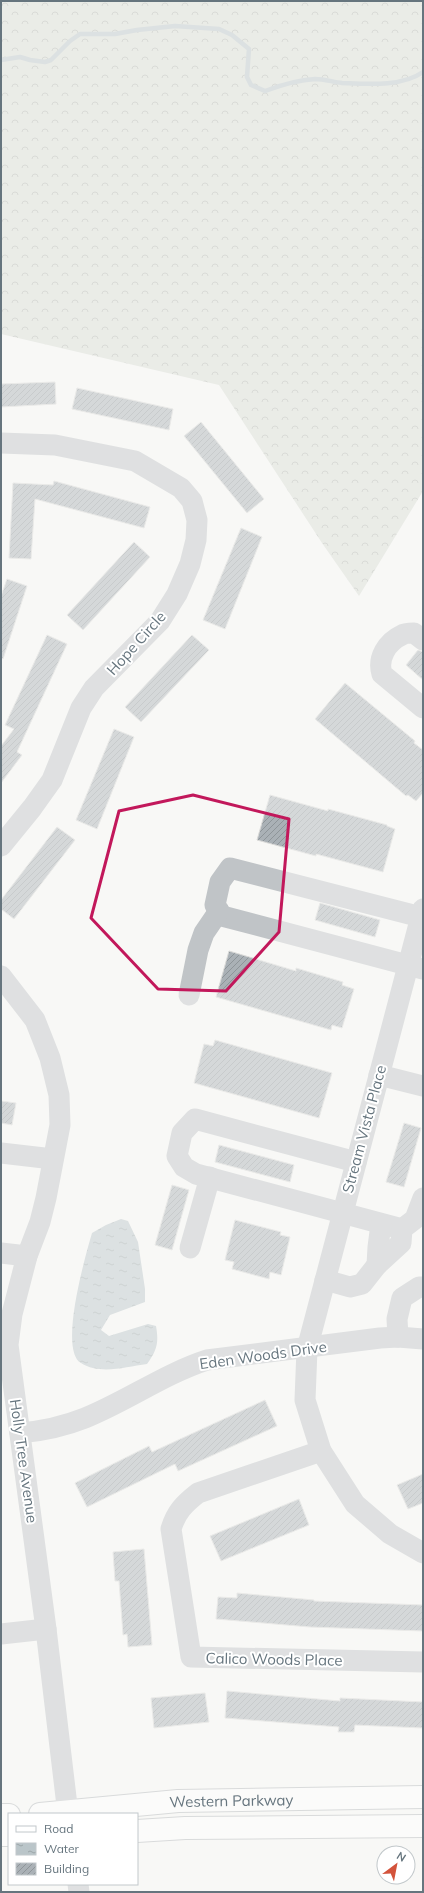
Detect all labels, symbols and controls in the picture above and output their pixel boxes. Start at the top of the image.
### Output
street label: Hope Circle [102,607,170,679]
street label: Stream Vista Place [338,1063,390,1195]
street label: Eden Woods Drive [198,1337,328,1373]
street label: Holly Tree Avenue [6,1398,42,1524]
street label: Calico Woods Place [205,1648,343,1670]
street label: Western Parkway [169,1790,294,1811]
legend [8,1813,138,1885]
text: Road [44,1821,73,1836]
text: Water [44,1841,80,1856]
north arrow [376,1845,416,1885]
text: N [394,1848,409,1865]
text: Building [44,1861,89,1876]

